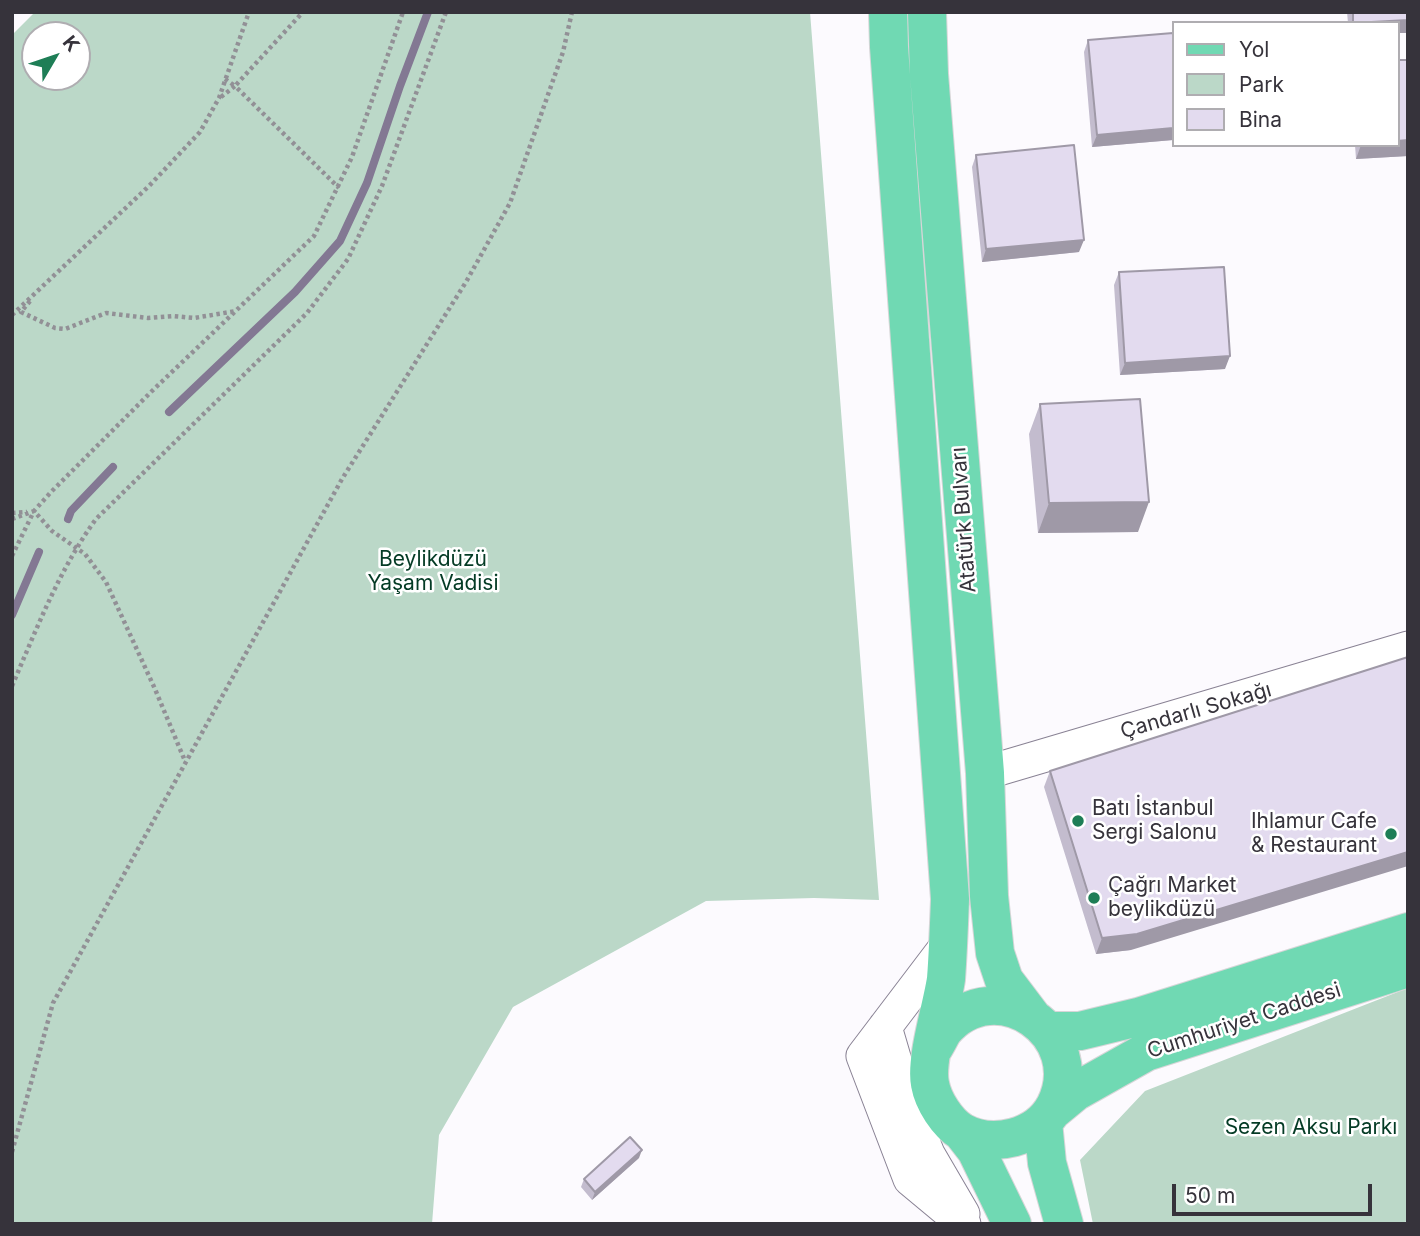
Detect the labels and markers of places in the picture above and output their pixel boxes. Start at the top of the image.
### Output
place label: Batı İstanbul Sergi Salonu [1092,796,1217,846]
place label: Ihlamur Cafe & Restaurant [1251,809,1377,859]
marker: Batı İstanbul Sergi Salonu [1070,813,1086,829]
marker: Ihlamur Cafe & Restaurant [1383,826,1399,842]
place label: Çağrı Market beylikdüzü [1108,873,1236,923]
marker: Çağrı Market beylikdüzü [1086,890,1102,906]

